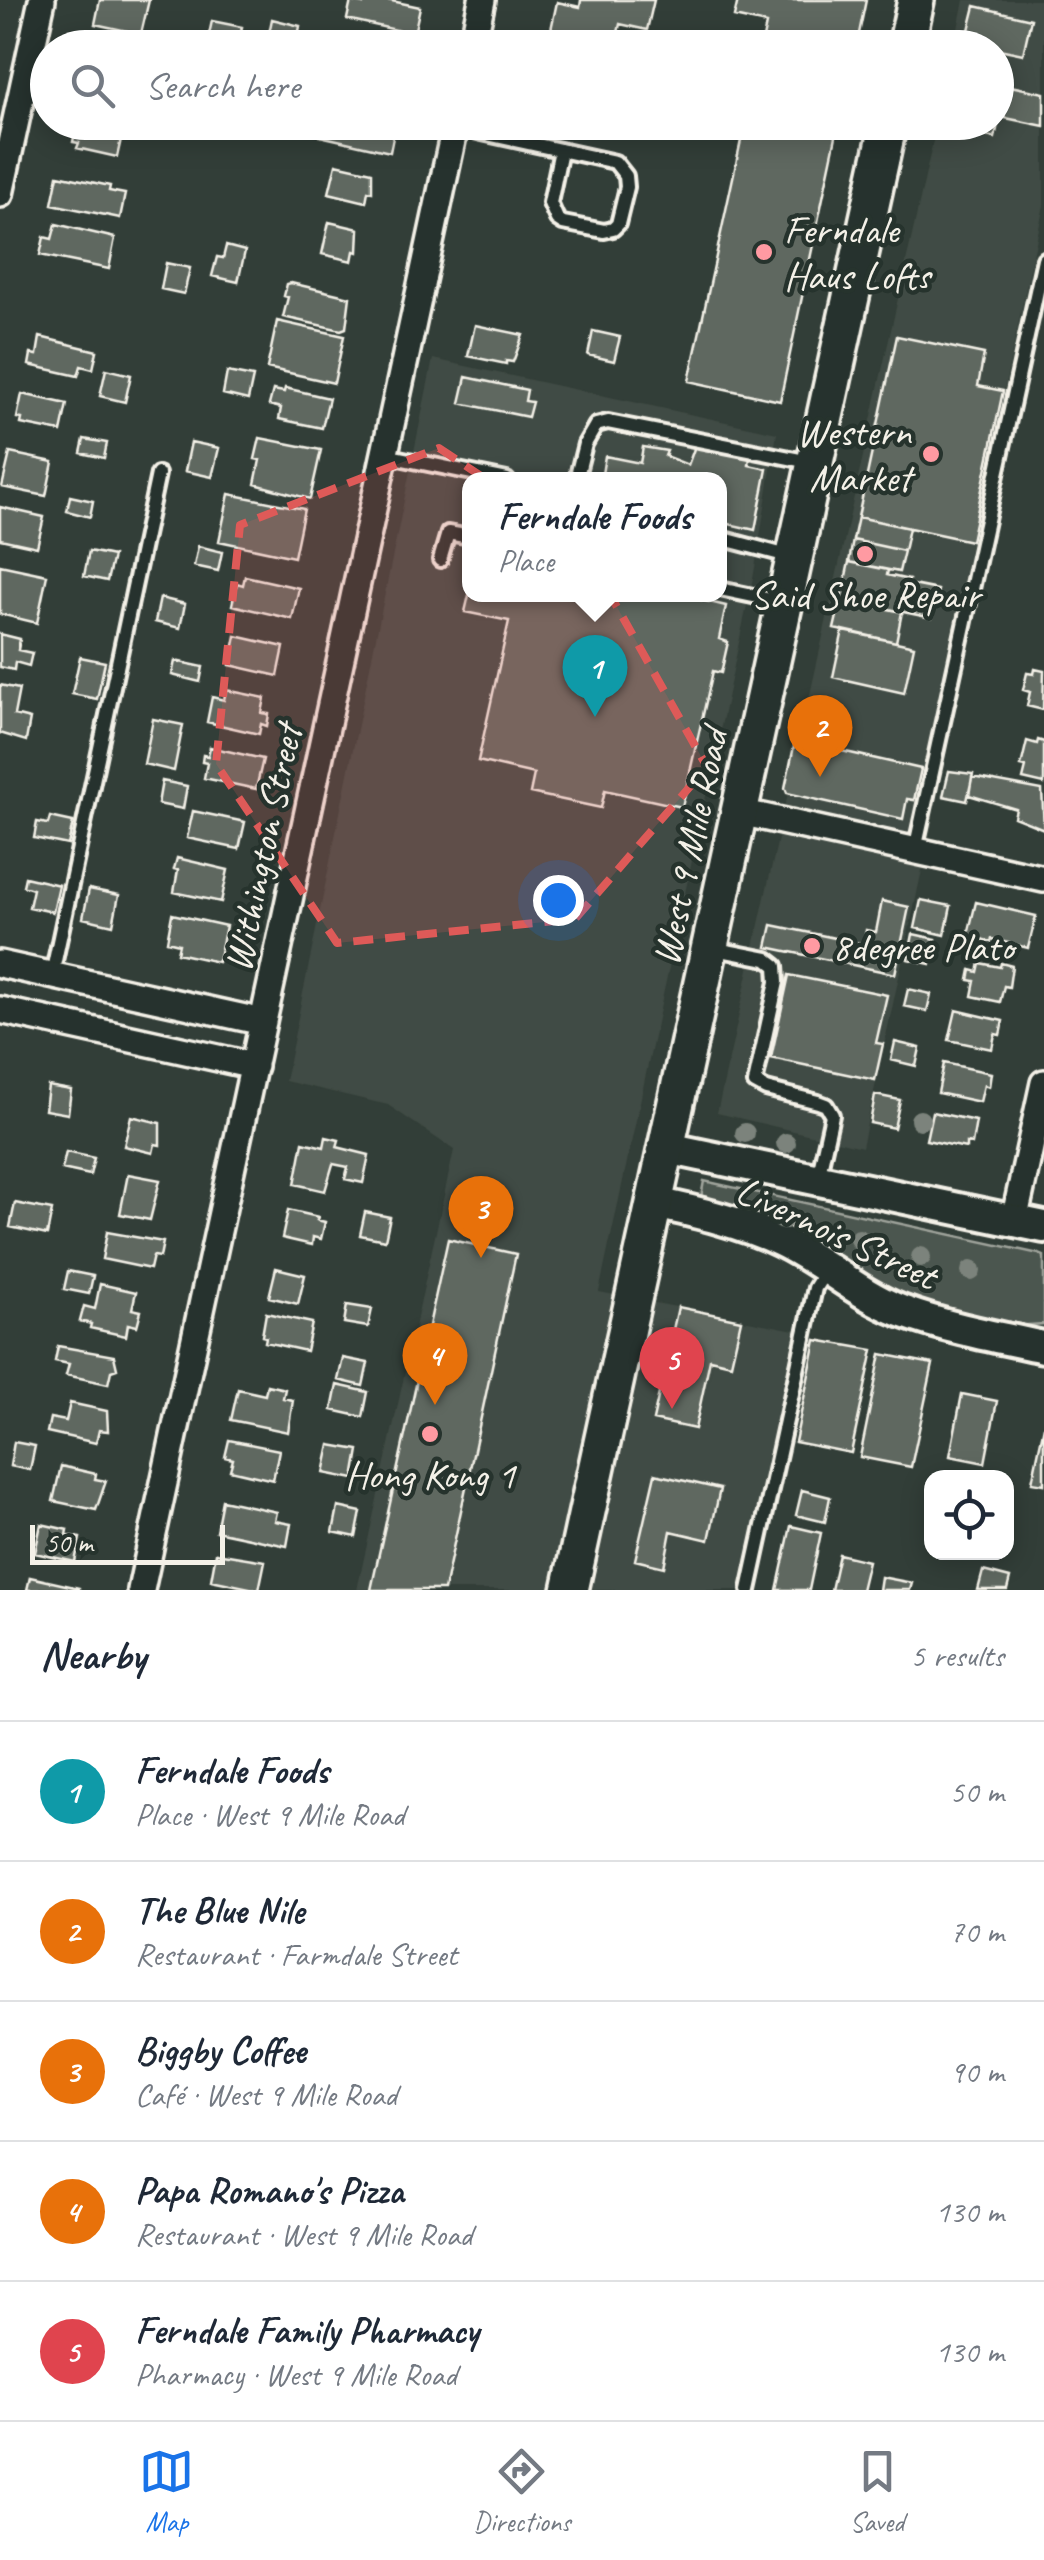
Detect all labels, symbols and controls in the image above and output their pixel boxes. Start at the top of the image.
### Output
search box [30,30,1014,140]
icon: search [65,58,120,113]
text: Search here [145,62,300,109]
place label: Ferndale Haus Lofts [784,205,934,301]
marker: Ferndale Haus Lofts [753,241,775,263]
place label: Western Market [797,407,917,503]
marker: Western Market [920,443,942,465]
popup [462,472,727,602]
text: Ferndale Foods [498,493,691,540]
text: Place [498,540,554,581]
marker: Said Shoe Repair [854,543,876,565]
place label: Said Shoe Repair [750,570,983,620]
pin: 1 [562,634,628,717]
pin: 2 [788,694,852,777]
street label: Withington Street [212,715,315,976]
street label: West 9 Mile Road [641,719,741,970]
your location [533,875,584,926]
place label: 8degree Plato [832,922,1017,972]
marker: 8degree Plato [801,935,823,957]
street label: Livernois Street [728,1165,948,1303]
pin: 3 [448,1176,514,1258]
pin: 4 [402,1322,468,1405]
pin: 5 [640,1326,704,1409]
marker: Hong Kong 1 [419,1423,441,1445]
place label: Hong Kong 1 [345,1450,517,1500]
map controls [924,1470,1014,1560]
button: locate [924,1470,1014,1560]
scale bar [30,1520,225,1564]
text: 50 m [45,1525,93,1560]
text: Nearby [40,1629,146,1682]
text: 5 results [910,1635,1004,1676]
text: Ferndale Foods [135,1747,329,1794]
text: 1 [65,1771,80,1812]
text: 50 m [950,1771,1004,1812]
text: Place · West 9 Mile Road [135,1794,405,1835]
text: The Blue Nile [135,1887,304,1934]
text: 2 [65,1911,80,1952]
text: 70 m [950,1911,1004,1952]
text: Restaurant · Farmdale Street [135,1934,457,1975]
text: Biggby Coffee [135,2027,306,2074]
text: 3 [65,2051,80,2092]
text: 90 m [950,2051,1004,2092]
text: Café · West 9 Mile Road [135,2074,397,2115]
text: Papa Romano's Pizza [135,2167,404,2214]
text: 4 [65,2191,80,2232]
text: 130 m [935,2191,1004,2232]
text: Restaurant · West 9 Mile Road [135,2214,472,2255]
text: Ferndale Family Pharmacy [135,2307,479,2354]
text: 5 [66,2331,79,2372]
text: 130 m [935,2331,1004,2372]
text: Pharmacy · West 9 Mile Road [135,2354,457,2395]
tab: Map [139,2444,194,2539]
tab: Directions [473,2444,571,2539]
tab: Saved [850,2444,905,2539]

